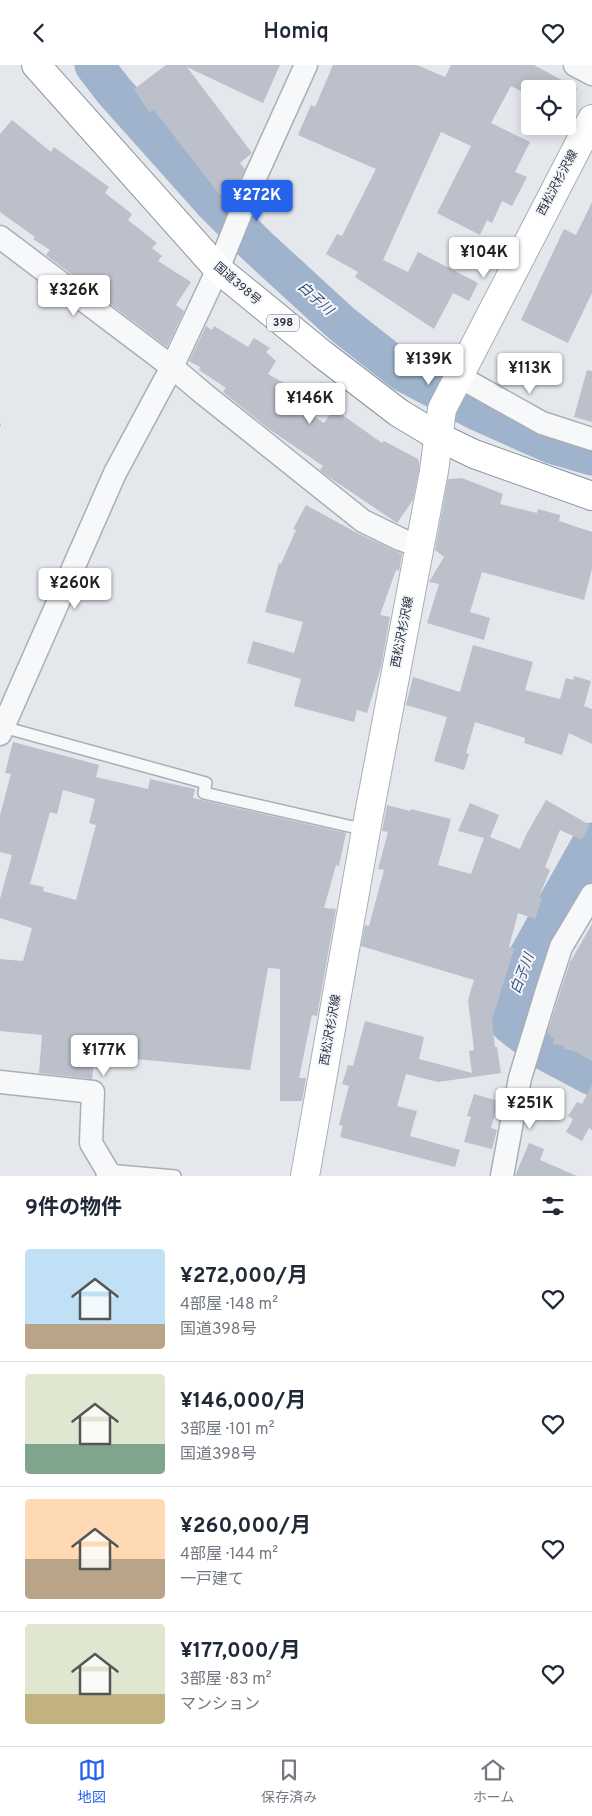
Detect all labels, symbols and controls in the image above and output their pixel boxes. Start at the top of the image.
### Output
icon: back [25,19,53,47]
text: Homiq [263,19,329,46]
icon: heart [539,19,567,47]
map controls [521,80,576,135]
button: locate [521,80,576,135]
street label: 西松沢杉沢線 [534,147,582,219]
pin: ¥272K [222,179,292,222]
text: ¥272K [233,186,281,206]
pin: ¥104K [449,237,519,279]
text: ¥104K [460,243,508,263]
street label: 国道398号 [210,259,264,309]
pin: ¥326K [39,275,109,317]
water label: 白子川 [294,279,338,321]
text: ¥326K [49,281,99,301]
road number: 398 [267,315,299,331]
pin: ¥139K [394,343,464,386]
text: ¥139K [406,350,452,370]
pin: ¥113K [495,353,565,395]
text: ¥113K [508,359,552,379]
pin: ¥146K [275,383,345,425]
text: ¥146K [286,389,334,409]
pin: ¥260K [40,567,110,610]
text: ¥260K [49,574,101,594]
street label: 西松沢杉沢線 [388,595,418,669]
water label: 白子川 [508,949,539,997]
street label: 西松沢杉沢線 [317,993,345,1067]
pin: ¥177K [69,1035,139,1077]
text: ¥177K [82,1041,126,1061]
pin: ¥251K [495,1087,565,1130]
text: ¥251K [507,1094,553,1114]
icon: filters [539,1192,567,1220]
text: 9件の物件 [25,1195,122,1222]
text: ¥272,000/月 [180,1263,308,1290]
icon: home [65,1269,125,1329]
icon: heart [539,1285,567,1313]
text: 4部屋 · 148 m² [180,1295,278,1315]
text: 国道398号 [180,1320,257,1340]
text: ¥146,000/月 [180,1388,306,1415]
icon: home [65,1394,125,1454]
icon: heart [539,1410,567,1438]
text: 3部屋 · 101 m² [180,1420,274,1440]
text: 国道398号 [180,1445,257,1465]
text: ¥260,000/月 [180,1513,311,1540]
icon: home [65,1519,125,1579]
icon: heart [539,1535,567,1563]
text: 4部屋 · 144 m² [180,1545,278,1565]
text: 一戸建て [180,1570,244,1590]
text: ¥177,000/月 [180,1638,301,1665]
icon: home [65,1644,125,1704]
icon: heart [539,1660,567,1688]
text: 3部屋 · 83 m² [180,1670,272,1690]
text: マンション [180,1695,260,1715]
tab: 地図 [78,1756,106,1807]
tab: 保存済み [261,1756,317,1807]
tab: ホーム [473,1756,514,1807]

